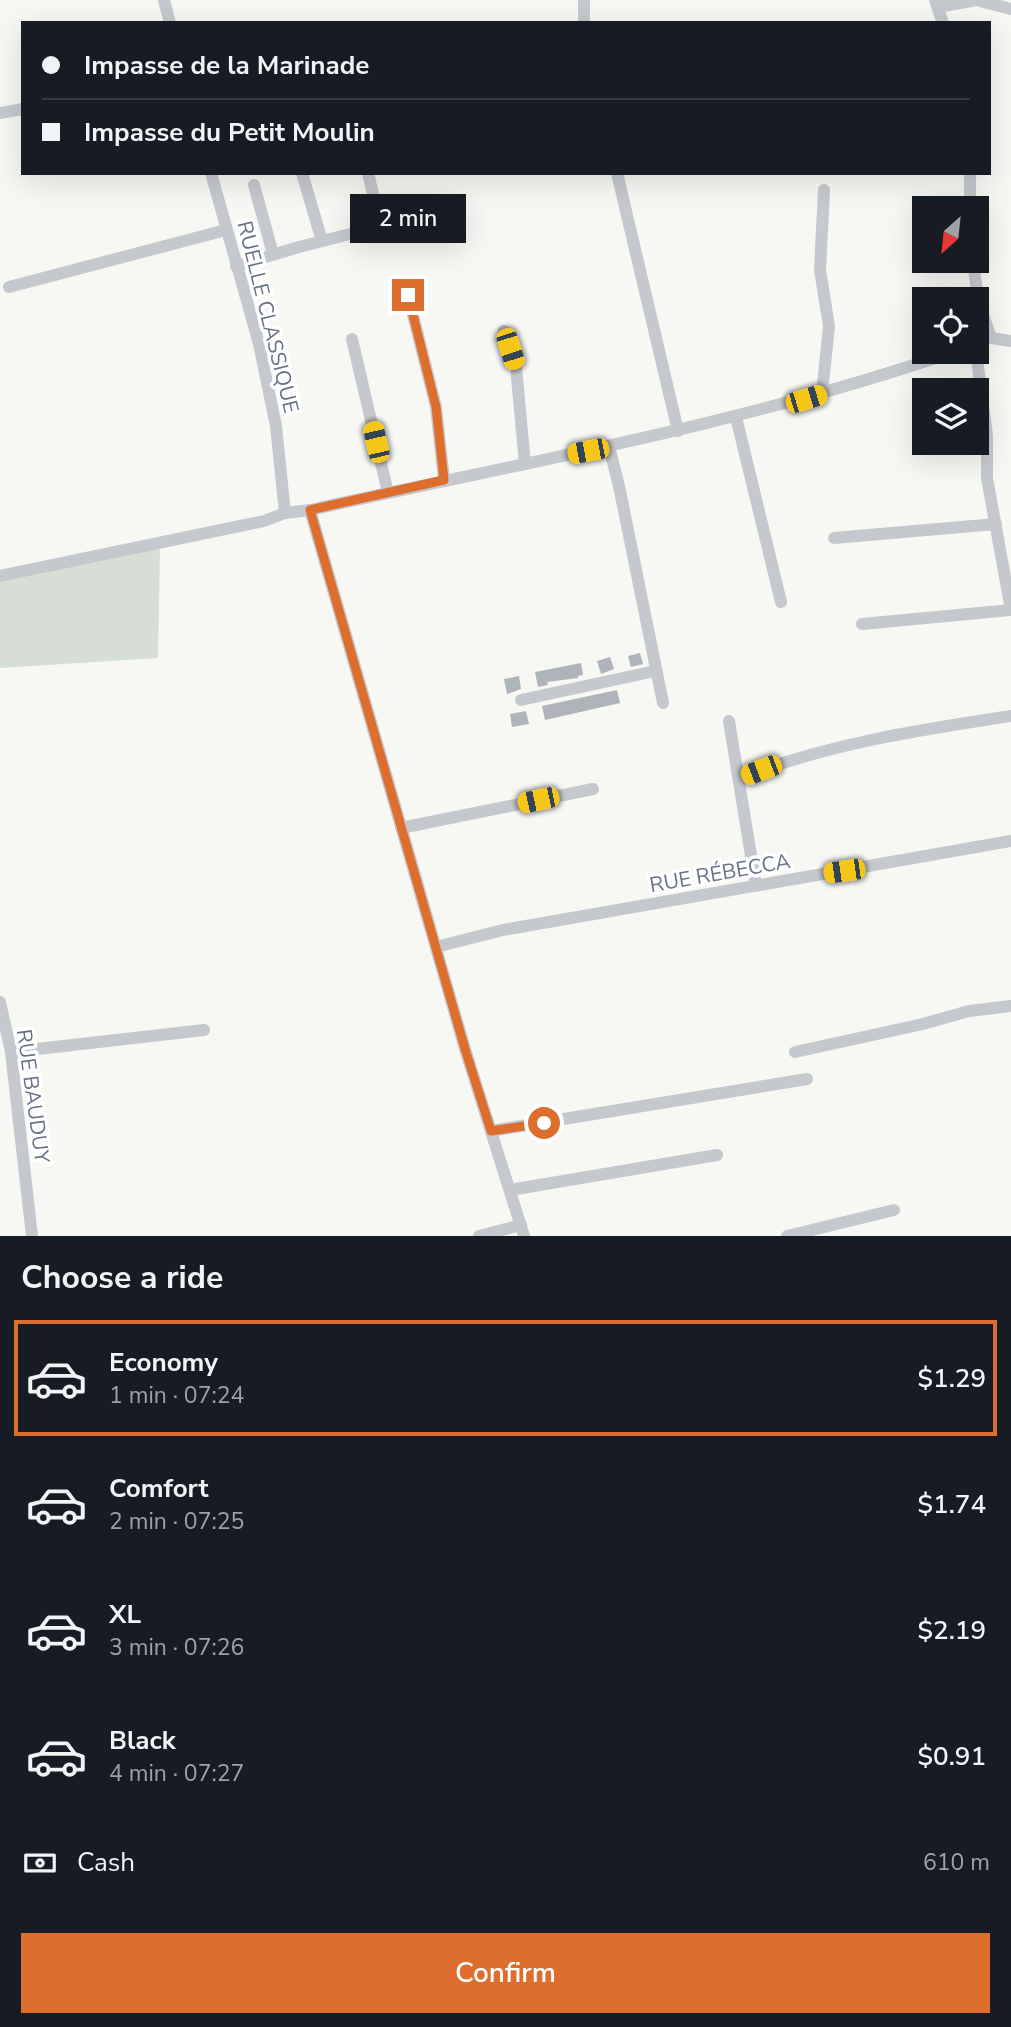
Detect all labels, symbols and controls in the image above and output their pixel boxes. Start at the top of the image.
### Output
text: Impasse de la Marinade [84,48,369,83]
text: Impasse du Petit Moulin [84,115,375,150]
callout: 2 min [350,194,466,243]
north arrow [912,196,989,273]
map controls [912,196,989,455]
text: 2 min [379,203,437,234]
street label: RUELLE CLASSIQUE [231,218,305,416]
route end [392,279,424,311]
button: locate [912,287,989,364]
car [494,326,527,372]
button: layers [912,378,989,455]
car [783,383,830,415]
car [362,419,391,465]
car [566,437,611,465]
car [738,753,785,787]
car [516,785,561,815]
street label: RUE RÉBECCA [647,847,793,899]
car [822,858,867,884]
street label: RUE BAUDUY [10,1027,56,1165]
route start [528,1107,560,1139]
text: Choose a ride [21,1256,223,1299]
text: Economy [109,1345,218,1380]
icon: car [25,1347,88,1410]
text: $1.29 [917,1361,986,1396]
text: 1 min · 07:24 [109,1380,244,1411]
text: Comfort [109,1471,209,1506]
icon: car [25,1473,88,1536]
text: $1.74 [917,1487,986,1522]
text: 2 min · 07:25 [109,1506,244,1537]
text: XL [109,1597,141,1632]
icon: car [25,1599,88,1662]
text: $2.19 [917,1613,986,1648]
text: 3 min · 07:26 [109,1632,244,1663]
text: Black [109,1723,176,1758]
icon: car [25,1725,88,1788]
text: $0.91 [917,1739,986,1774]
text: 4 min · 07:27 [109,1758,244,1789]
icon: cash [21,1844,59,1882]
text: Cash [77,1845,135,1880]
text: 610 m [923,1847,990,1878]
button: Confirm [21,1933,990,2013]

